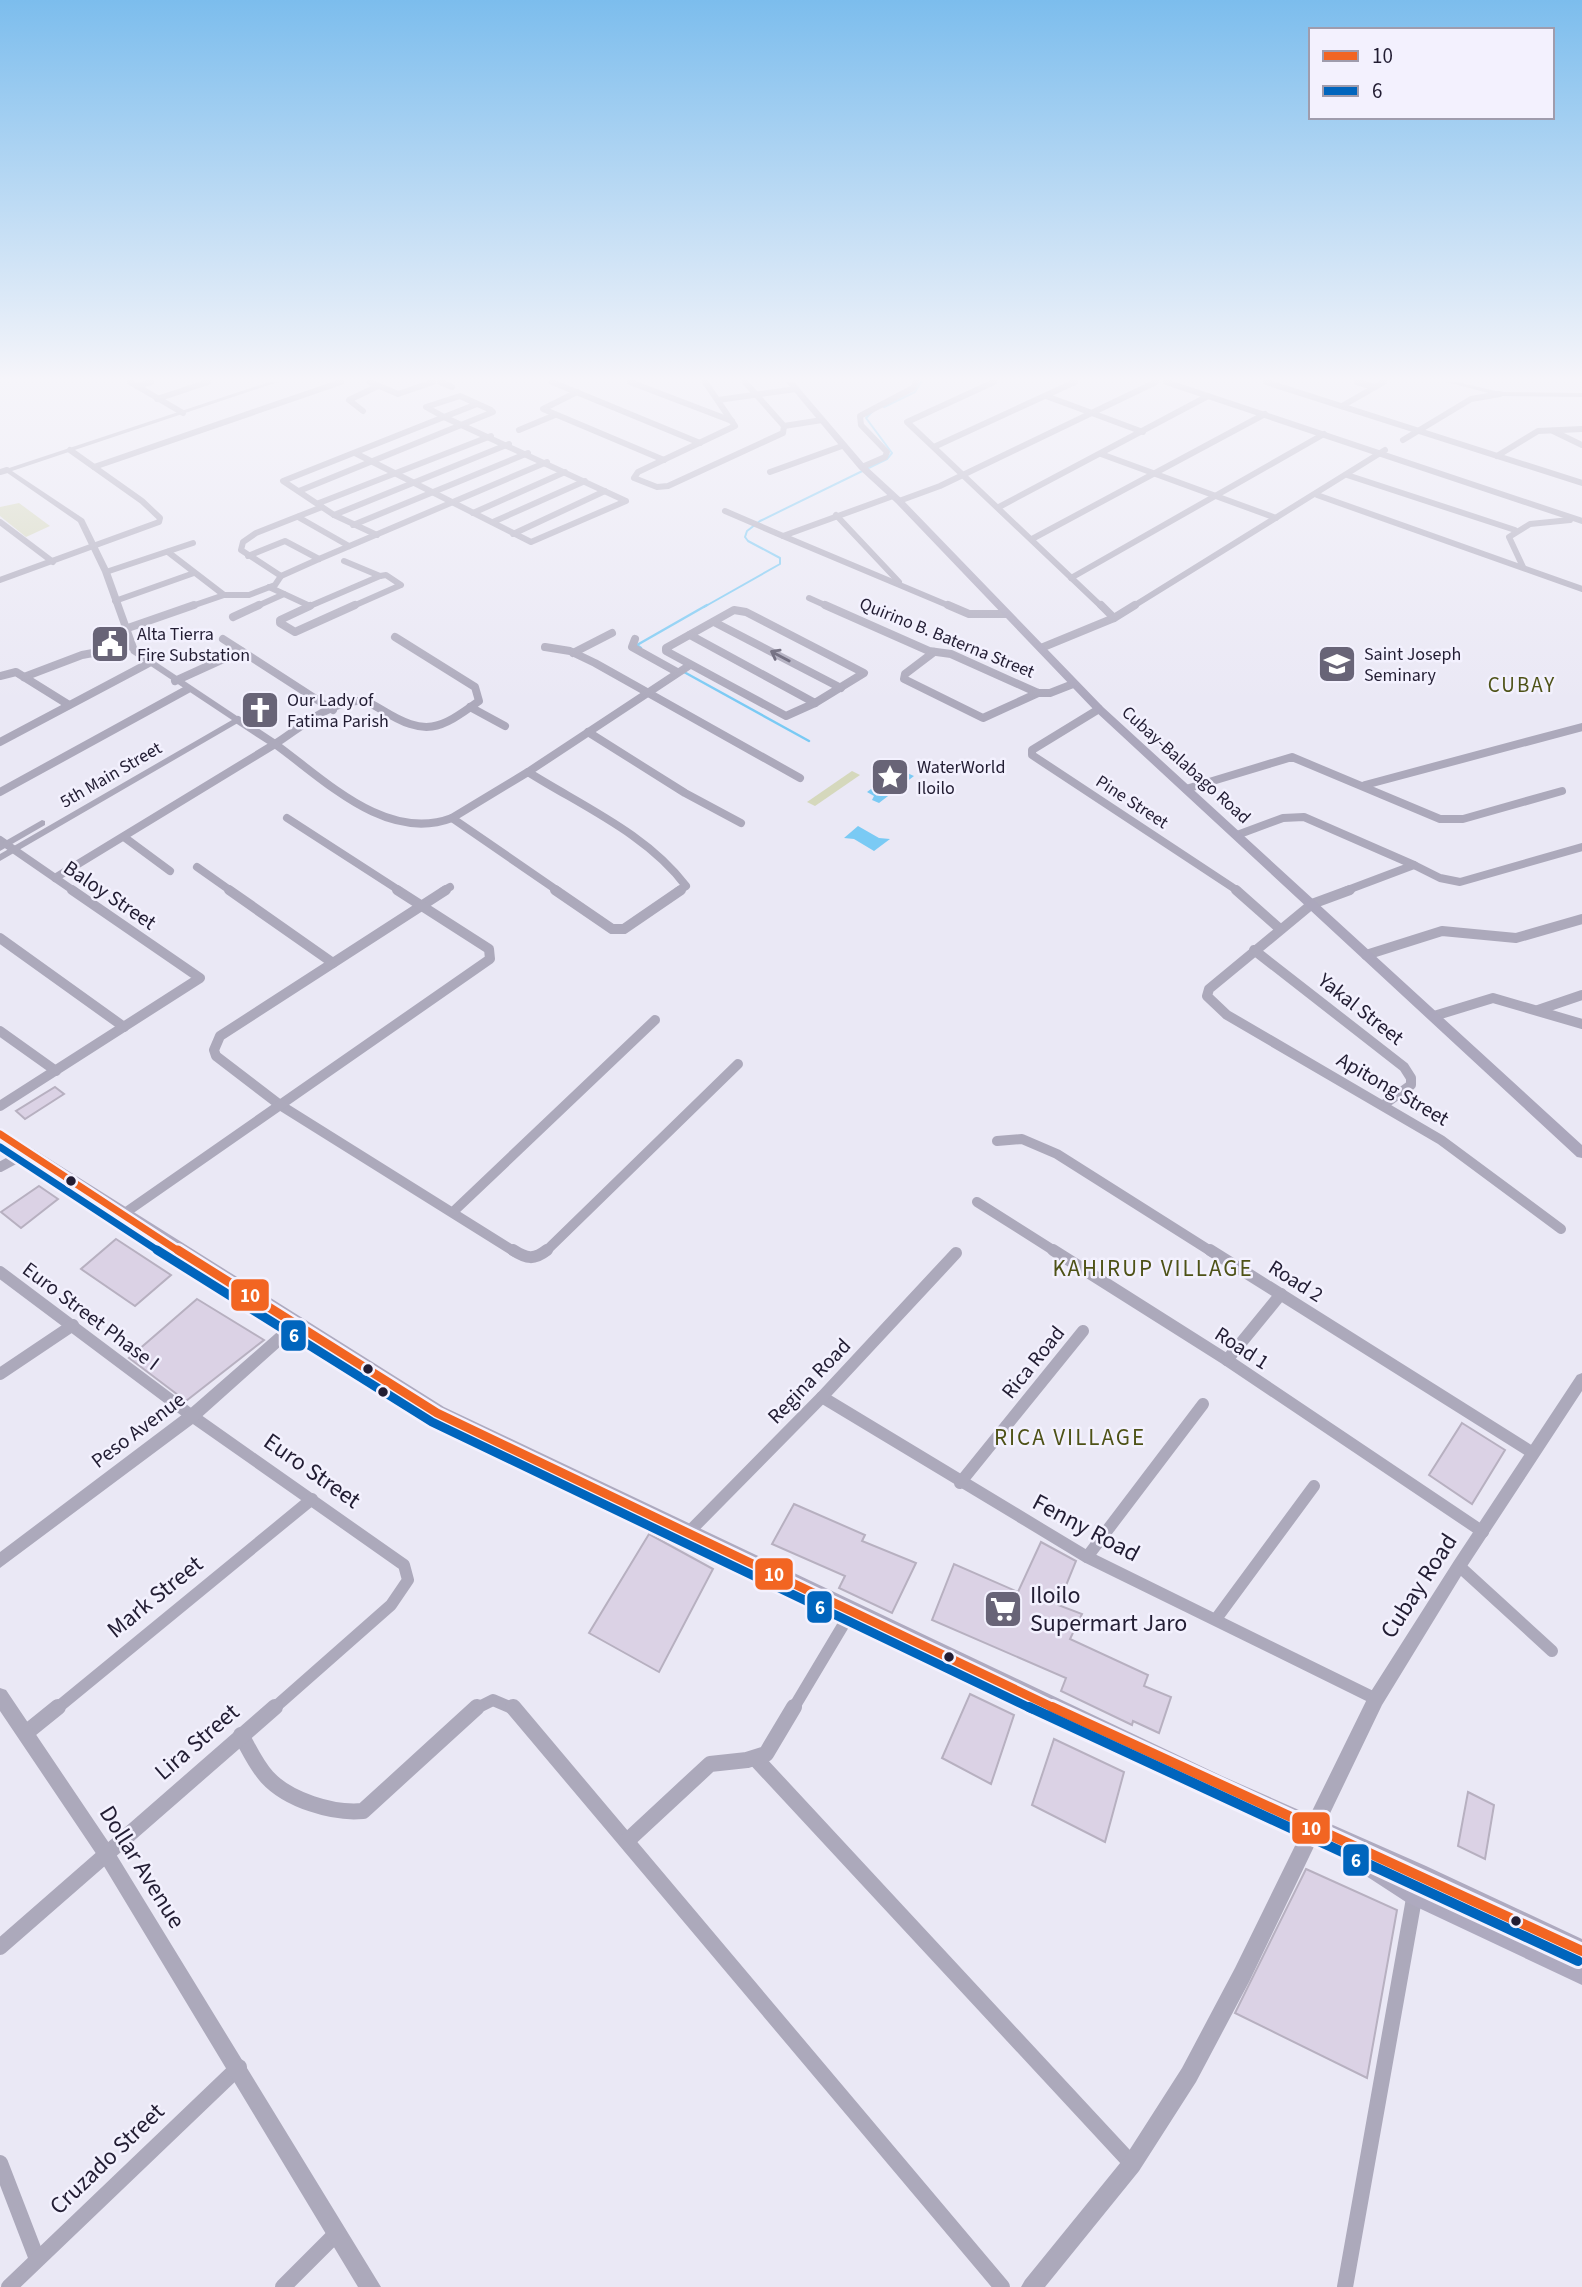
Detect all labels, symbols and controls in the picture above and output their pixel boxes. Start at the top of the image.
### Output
legend [1309,28,1554,119]
text: 10 [1372,41,1393,71]
text: 6 [1372,76,1382,106]
street label: Quirino B. Baterna Street [856,591,1038,685]
place label: Alta Tierra Fire Substation [137,622,250,668]
public building icon: Alta Tierra Fire Substation [89,623,131,665]
place label: Saint Joseph Seminary [1364,642,1461,688]
school or university icon: Saint Joseph Seminary [1316,643,1358,685]
one-way arrow [770,649,791,662]
district label: CUBAY [1488,670,1556,700]
place label: Our Lady of Fatima Parish [287,688,389,734]
church icon: Our Lady of Fatima Parish [239,689,281,731]
street label: Cubay-Balabago Road [1116,700,1256,830]
street label: 5th Main Street [56,736,166,814]
place label: WaterWorld Iloilo [917,755,1005,801]
place icon: WaterWorld Iloilo [869,756,911,798]
street label: Pine Street [1091,769,1173,835]
street label: Baloy Street [58,853,162,937]
street label: Yakal Street [1311,965,1410,1052]
street label: Apitong Street [1331,1045,1455,1133]
unlabelled marker [64,1174,78,1188]
district label: KAHIRUP VILLAGE [1052,1252,1254,1285]
street label: Road 2 [1263,1252,1329,1310]
street label: Euro Street Phase I [16,1254,166,1378]
line badge: 10 [230,1278,270,1312]
text: 10 [240,1283,260,1310]
line badge: 6 [280,1319,307,1352]
street label: Rica Road [994,1319,1072,1405]
street label: Road 1 [1209,1319,1275,1377]
text: 6 [289,1323,299,1350]
street label: Regina Road [760,1331,858,1431]
unlabelled marker [361,1362,375,1376]
street label: Peso Avenue [85,1385,191,1475]
unlabelled marker [376,1385,390,1399]
district label: RICA VILLAGE [994,1421,1146,1454]
street label: Euro Street [256,1425,368,1517]
street label: Fenny Road [1026,1485,1146,1571]
street label: Cubay Road [1372,1527,1466,1645]
street label: Mark Street [99,1547,211,1647]
line badge: 10 [754,1557,794,1591]
text: 10 [764,1562,784,1589]
place label: Iloilo Supermart Jaro [1030,1578,1187,1641]
supermarket icon: Iloilo Supermart Jaro [982,1588,1024,1630]
line badge: 6 [806,1590,833,1624]
text: 6 [815,1595,825,1622]
unlabelled marker [942,1650,956,1664]
street label: Lira Street [147,1695,247,1789]
street label: Dollar Avenue [90,1799,194,1935]
line badge: 10 [1291,1811,1331,1845]
text: 10 [1301,1816,1321,1843]
line badge: 6 [1342,1843,1370,1877]
text: 6 [1351,1848,1361,1875]
unlabelled marker [1509,1914,1523,1928]
street label: Cruzado Street [42,2095,172,2223]

